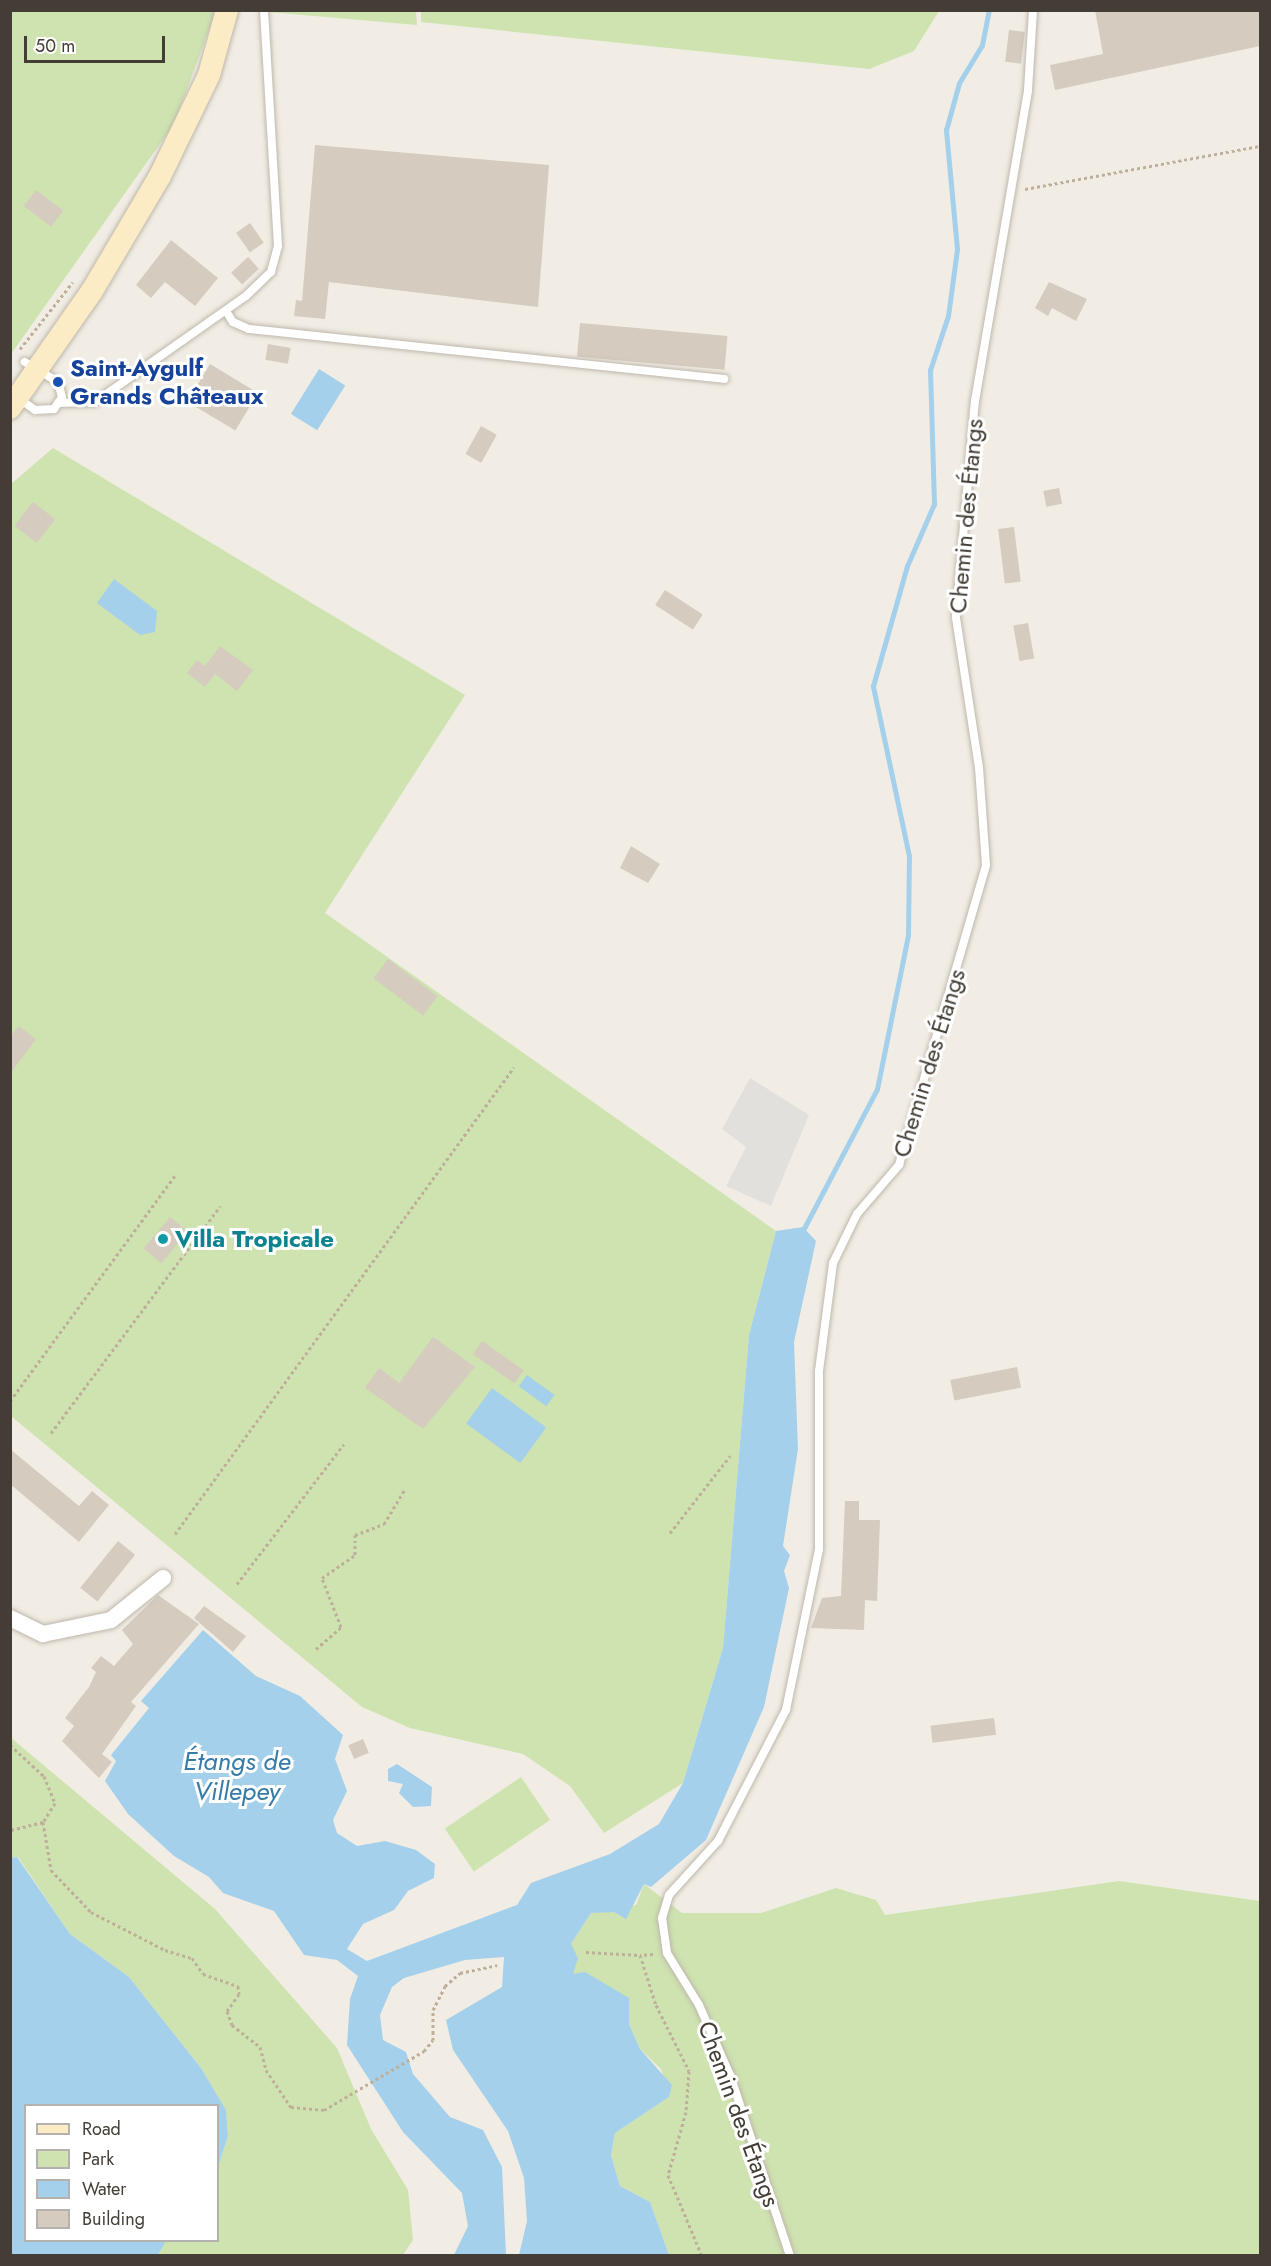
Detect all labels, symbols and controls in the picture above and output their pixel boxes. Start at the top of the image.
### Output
scale bar [27,24,168,62]
text: 50 m [35,33,75,59]
place label: Saint-Aygulf Grands Châteaux [70,354,264,410]
marker: Saint-Aygulf Grands Châteaux [51,375,65,389]
street label: Chemin des Étangs [943,417,989,615]
street label: Chemin des Étangs [887,965,971,1161]
place label: Villa Tropicale [175,1225,334,1253]
marker: Villa Tropicale [156,1232,170,1246]
water label: Étangs de Villepey [183,1746,291,1808]
street label: Chemin des Étangs [692,2017,786,2211]
legend [24,2104,219,2242]
text: Road [82,2116,121,2142]
text: Park [82,2146,114,2172]
text: Water [82,2176,126,2202]
text: Building [82,2206,145,2232]

